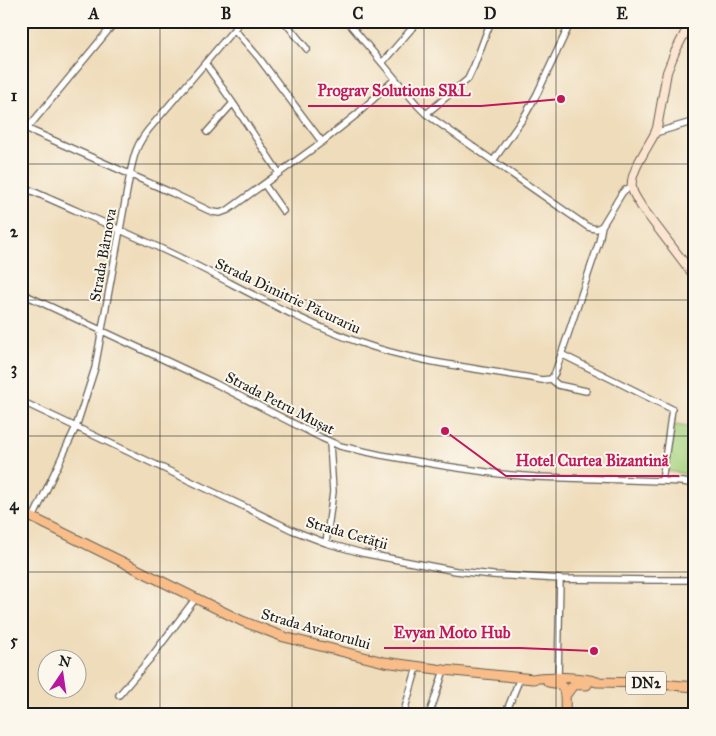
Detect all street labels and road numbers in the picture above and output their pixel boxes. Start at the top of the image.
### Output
street label: Strada Bârnova [86,206,120,303]
street label: Strada Dimitrie Păcurariu [212,254,364,338]
street label: Strada Petru Mușat [222,368,338,439]
street label: Strada Cetății [304,513,390,553]
street label: Strada Aviatorului [259,605,373,653]
road number: DN2 [626,671,666,694]

